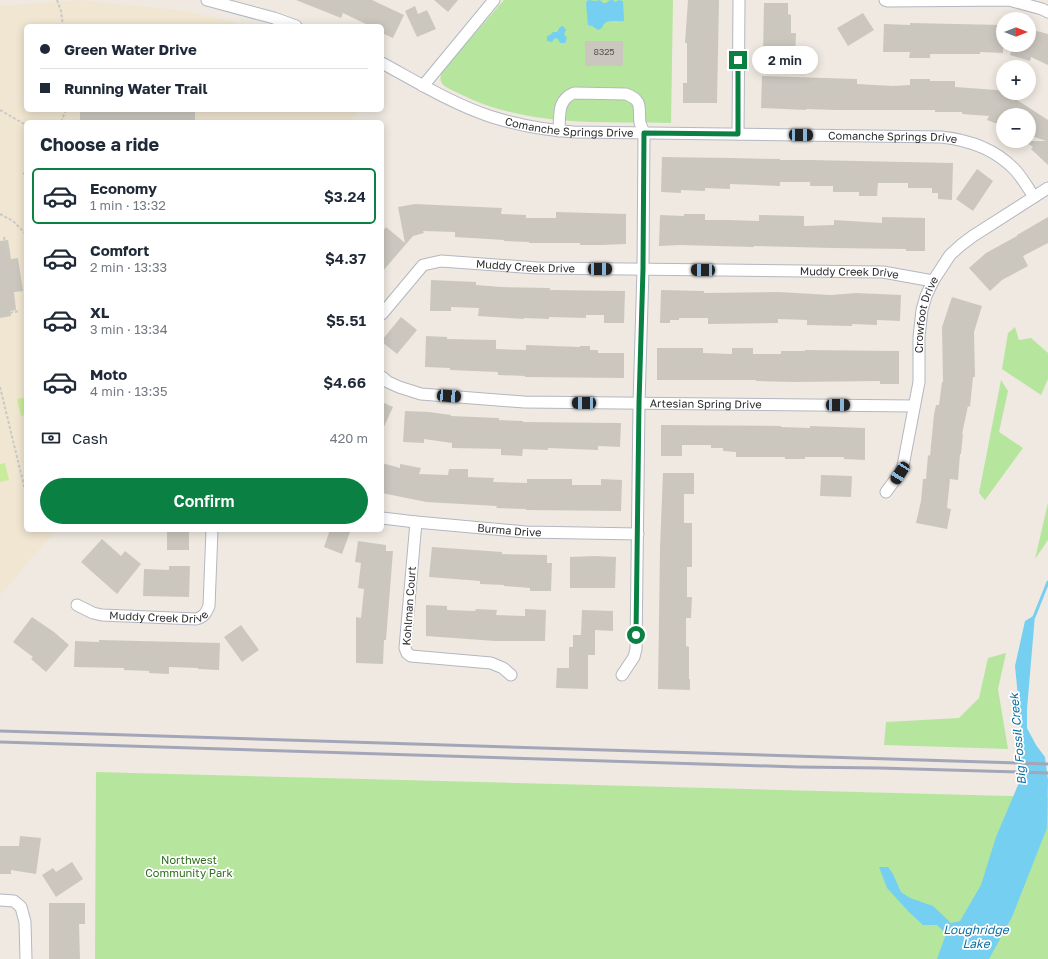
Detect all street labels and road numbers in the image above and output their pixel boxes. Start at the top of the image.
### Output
street label: Comanche Springs Drive [504,114,633,139]
street label: Comanche Springs Drive [828,128,958,145]
street label: Muddy Creek Drive [475,257,575,274]
street label: Muddy Creek Drive [800,264,900,281]
street label: Crowfoot Drive [912,273,940,353]
street label: Artesian Spring Drive [650,396,762,410]
street label: Burma Drive [477,521,542,538]
street label: Kohlman Court [399,566,418,646]
street label: Muddy Creek Drive [109,608,211,625]

